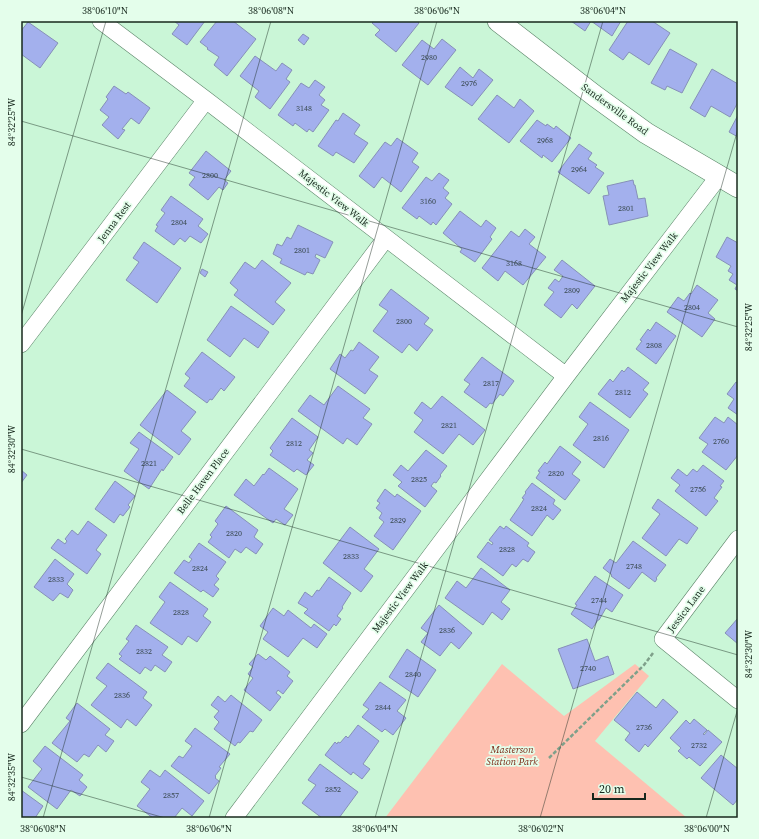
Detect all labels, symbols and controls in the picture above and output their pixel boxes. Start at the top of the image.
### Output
text: 38°06'10"N [82,4,128,17]
text: 38°06'08"N [248,4,294,17]
text: 38°06'06"N [414,4,460,17]
text: 38°06'04"N [580,4,626,17]
house number: 2980 [421,52,437,63]
house number: 2976 [461,78,477,89]
street label: Sandersville Road [579,80,651,138]
text: 84°32'25"W [5,97,18,146]
house number: 3148 [296,103,312,114]
house number: 2968 [537,135,553,146]
house number: 2964 [571,164,587,175]
street label: Majestic View Walk [296,166,372,230]
house number: 2800 [202,170,218,181]
house number: 3160 [420,196,436,207]
street label: Jenna Rest [94,199,134,246]
house number: 2801 [618,203,634,214]
house number: 2804 [171,217,187,228]
street label: Majestic View Walk [617,229,681,305]
house number: 2801 [294,245,310,256]
house number: 3168 [506,258,522,269]
house number: 2809 [564,285,580,296]
house number: 2804 [684,302,700,313]
text: 84°32'25"W [742,302,755,351]
house number: 2800 [396,316,412,327]
house number: 2808 [646,340,662,351]
house number: 2817 [483,378,499,389]
house number: 2812 [615,387,631,398]
house number: 2821 [441,420,457,431]
text: 84°32'30"W [5,424,18,473]
house number: 2816 [593,433,609,444]
house number: 2760 [713,436,729,447]
house number: 2812 [286,438,302,449]
street label: Belle Haven Place [174,445,232,517]
house number: 2821 [141,458,157,469]
house number: 2820 [548,468,564,479]
house number: 2825 [411,474,427,485]
house number: 2756 [690,484,706,495]
house number: 2824 [531,503,547,514]
house number: 2829 [390,515,406,526]
house number: 2820 [226,528,242,539]
house number: 2828 [499,544,515,555]
house number: 2833 [343,551,359,562]
street label: Majestic View Walk [369,558,431,635]
house number: 2748 [626,561,642,572]
house number: 2824 [192,563,208,574]
house number: 2833 [48,574,64,585]
street label: Jessica Lane [664,583,708,636]
house number: 2744 [591,595,607,606]
house number: 2828 [173,607,189,618]
house number: 2836 [439,625,455,636]
text: 84°32'30"W [742,629,755,678]
house number: 2832 [136,646,152,657]
house number: 2740 [580,663,596,674]
house number: 2840 [405,669,421,680]
house number: 2836 [114,690,130,701]
house number: 2844 [375,702,391,713]
house number: 2736 [636,722,652,733]
house number: 2732 [691,740,707,751]
park label: Masterson Station Park [486,743,538,768]
text: 84°32'35"W [5,752,18,801]
scale bar [593,775,645,801]
text: 20 m [599,781,625,797]
house number: 2852 [325,784,341,795]
house number: 2857 [163,790,179,801]
text: 38°06'08"N [20,822,66,835]
text: 38°06'06"N [186,822,232,835]
text: 38°06'04"N [352,822,398,835]
text: 38°06'02"N [518,822,564,835]
text: 38°06'00"N [684,822,730,835]

